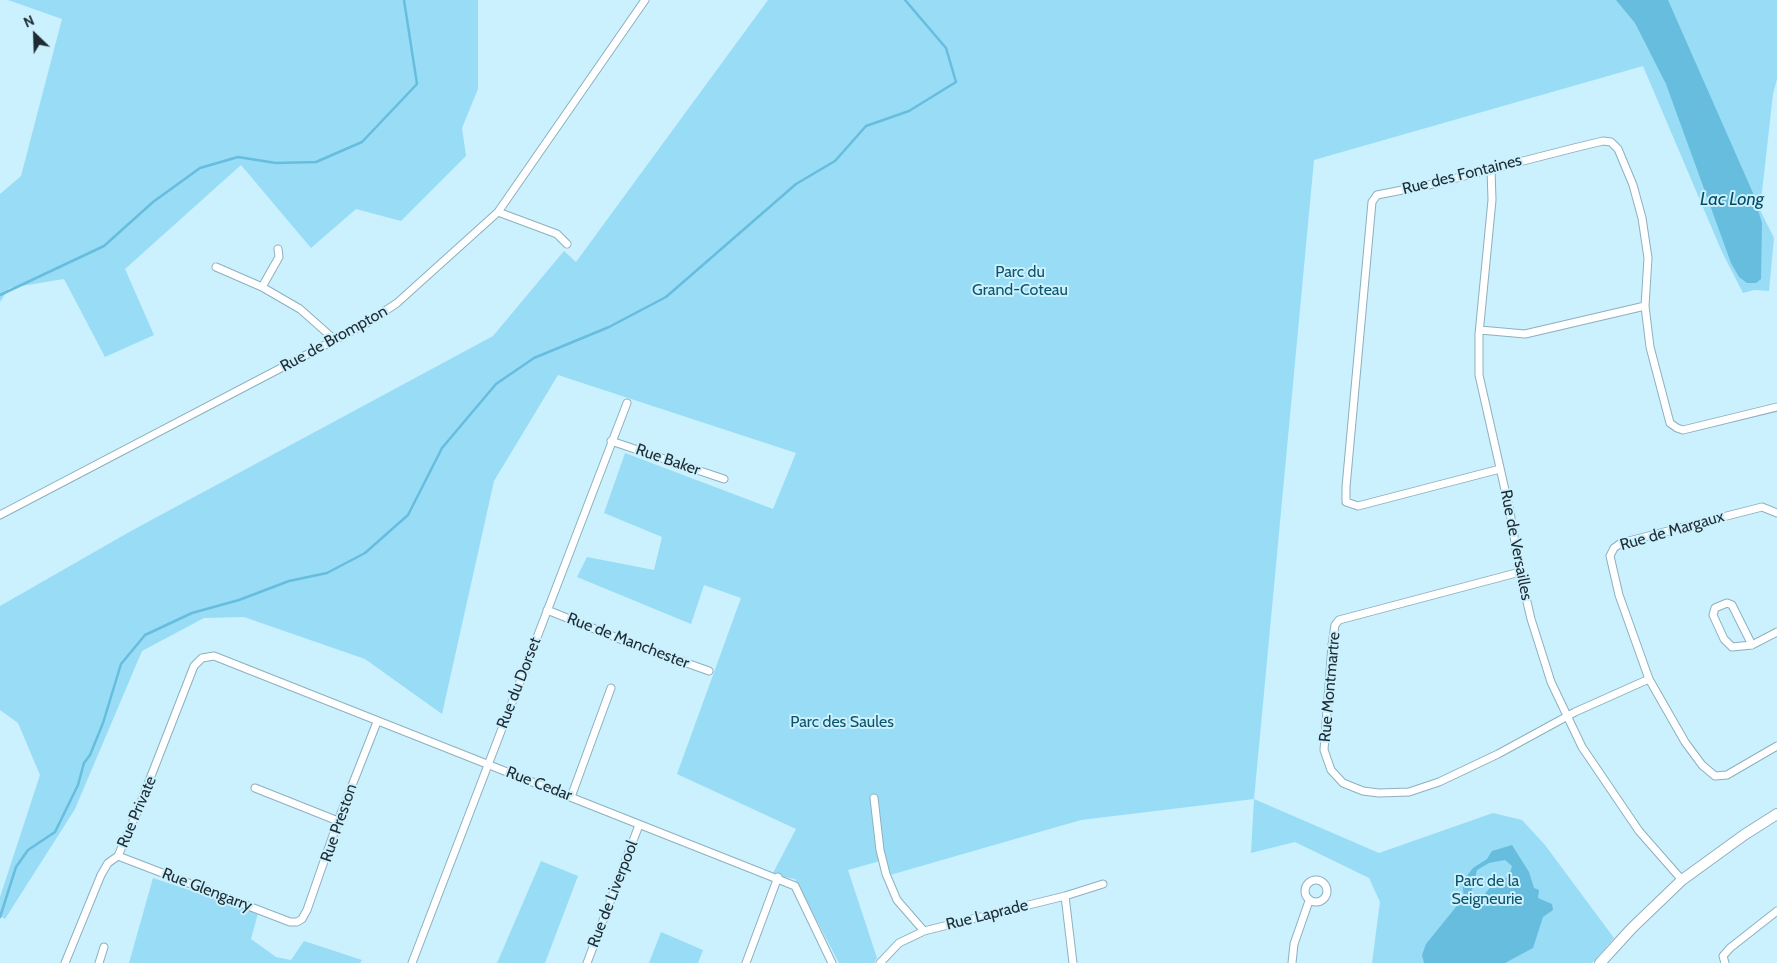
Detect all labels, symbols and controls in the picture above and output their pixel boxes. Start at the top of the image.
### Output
north arrow [10,10,60,60]
text: N [21,11,37,32]
street label: Rue des Fontaines [1400,151,1524,199]
water label: Lac Long [1700,189,1764,211]
park label: Parc du Grand-Coteau [972,262,1068,300]
street label: Rue de Brompton [277,302,391,376]
street label: Rue Baker [633,440,703,480]
street label: Rue de Versailles [1496,488,1536,602]
street label: Rue de Margaux [1618,507,1726,555]
street label: Rue de Manchester [564,609,692,673]
street label: Rue Montmartre [1316,631,1344,743]
street label: Rue du Dorset [493,635,545,731]
park label: Parc des Saules [790,712,894,732]
street label: Rue Cedar [503,763,575,805]
street label: Rue Private [113,773,161,851]
street label: Rue Preston [317,781,361,865]
street label: Rue de Liverpool [584,838,642,950]
street label: Rue Glengarry [159,864,255,916]
park label: Parc de la Seigneurie [1451,871,1523,909]
street label: Rue Laprade [944,896,1030,934]

